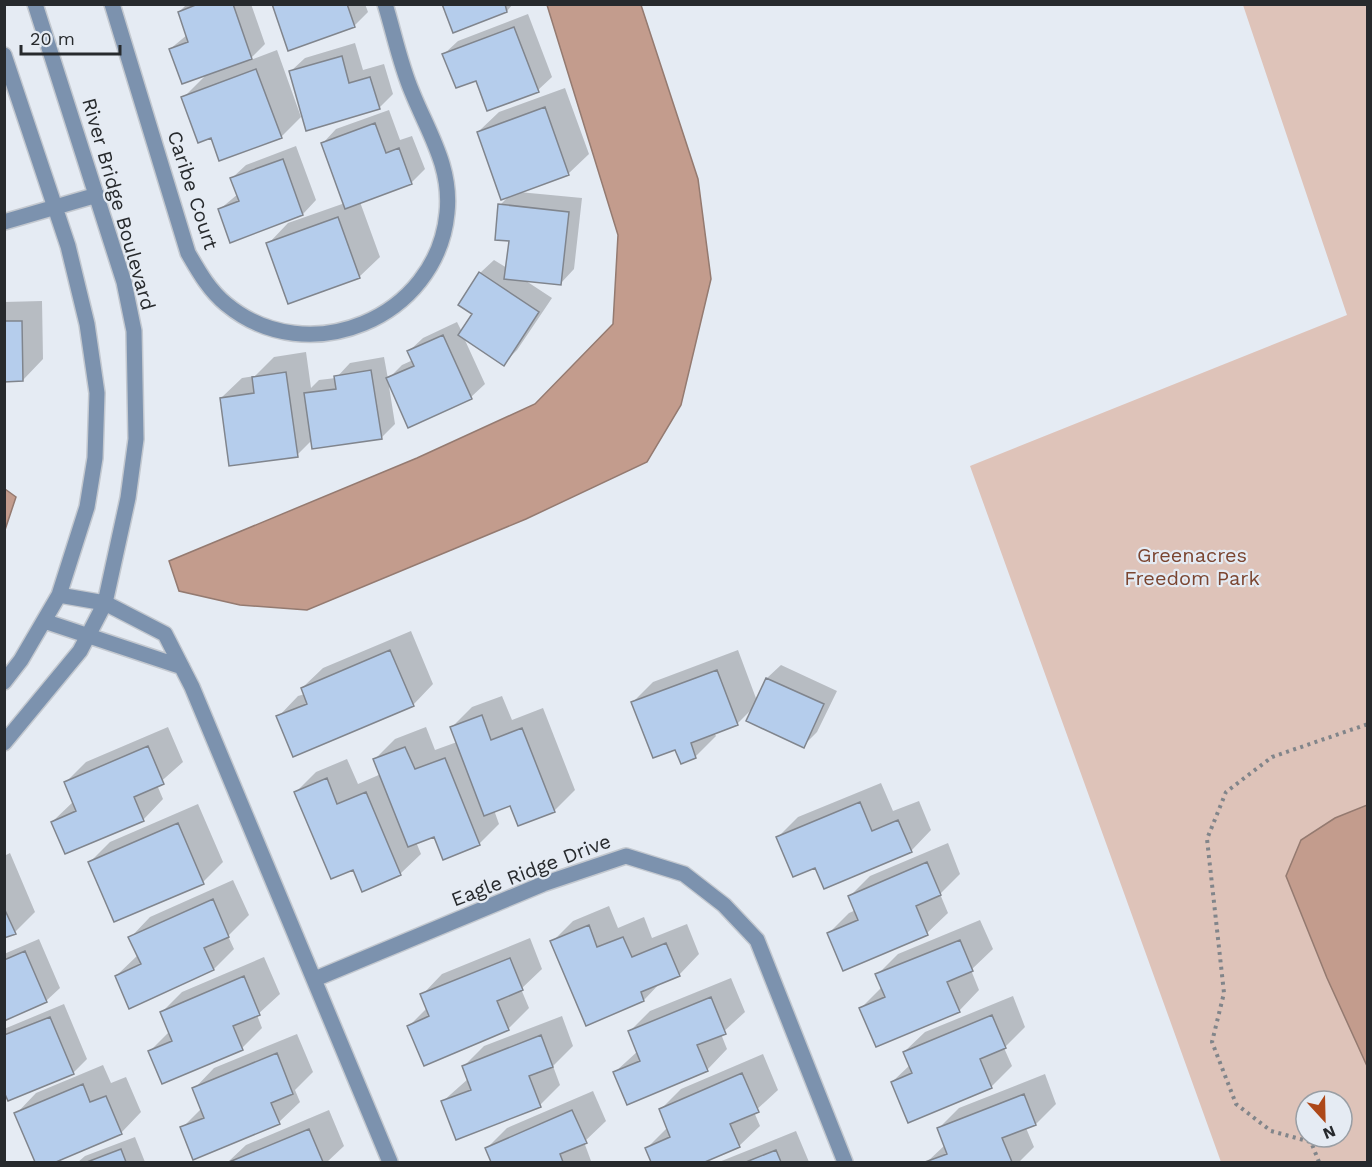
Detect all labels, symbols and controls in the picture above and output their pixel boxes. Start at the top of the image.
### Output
scale bar [21,18,120,56]
text: 20 m [30,28,75,49]
street label: River Bridge Boulevard [77,95,161,313]
street label: Caribe Court [163,128,224,253]
park label: Greenacres Freedom Park [1124,543,1260,590]
street label: Eagle Ridge Drive [448,829,614,911]
north arrow [1294,1089,1354,1149]
text: N [1320,1121,1338,1143]

